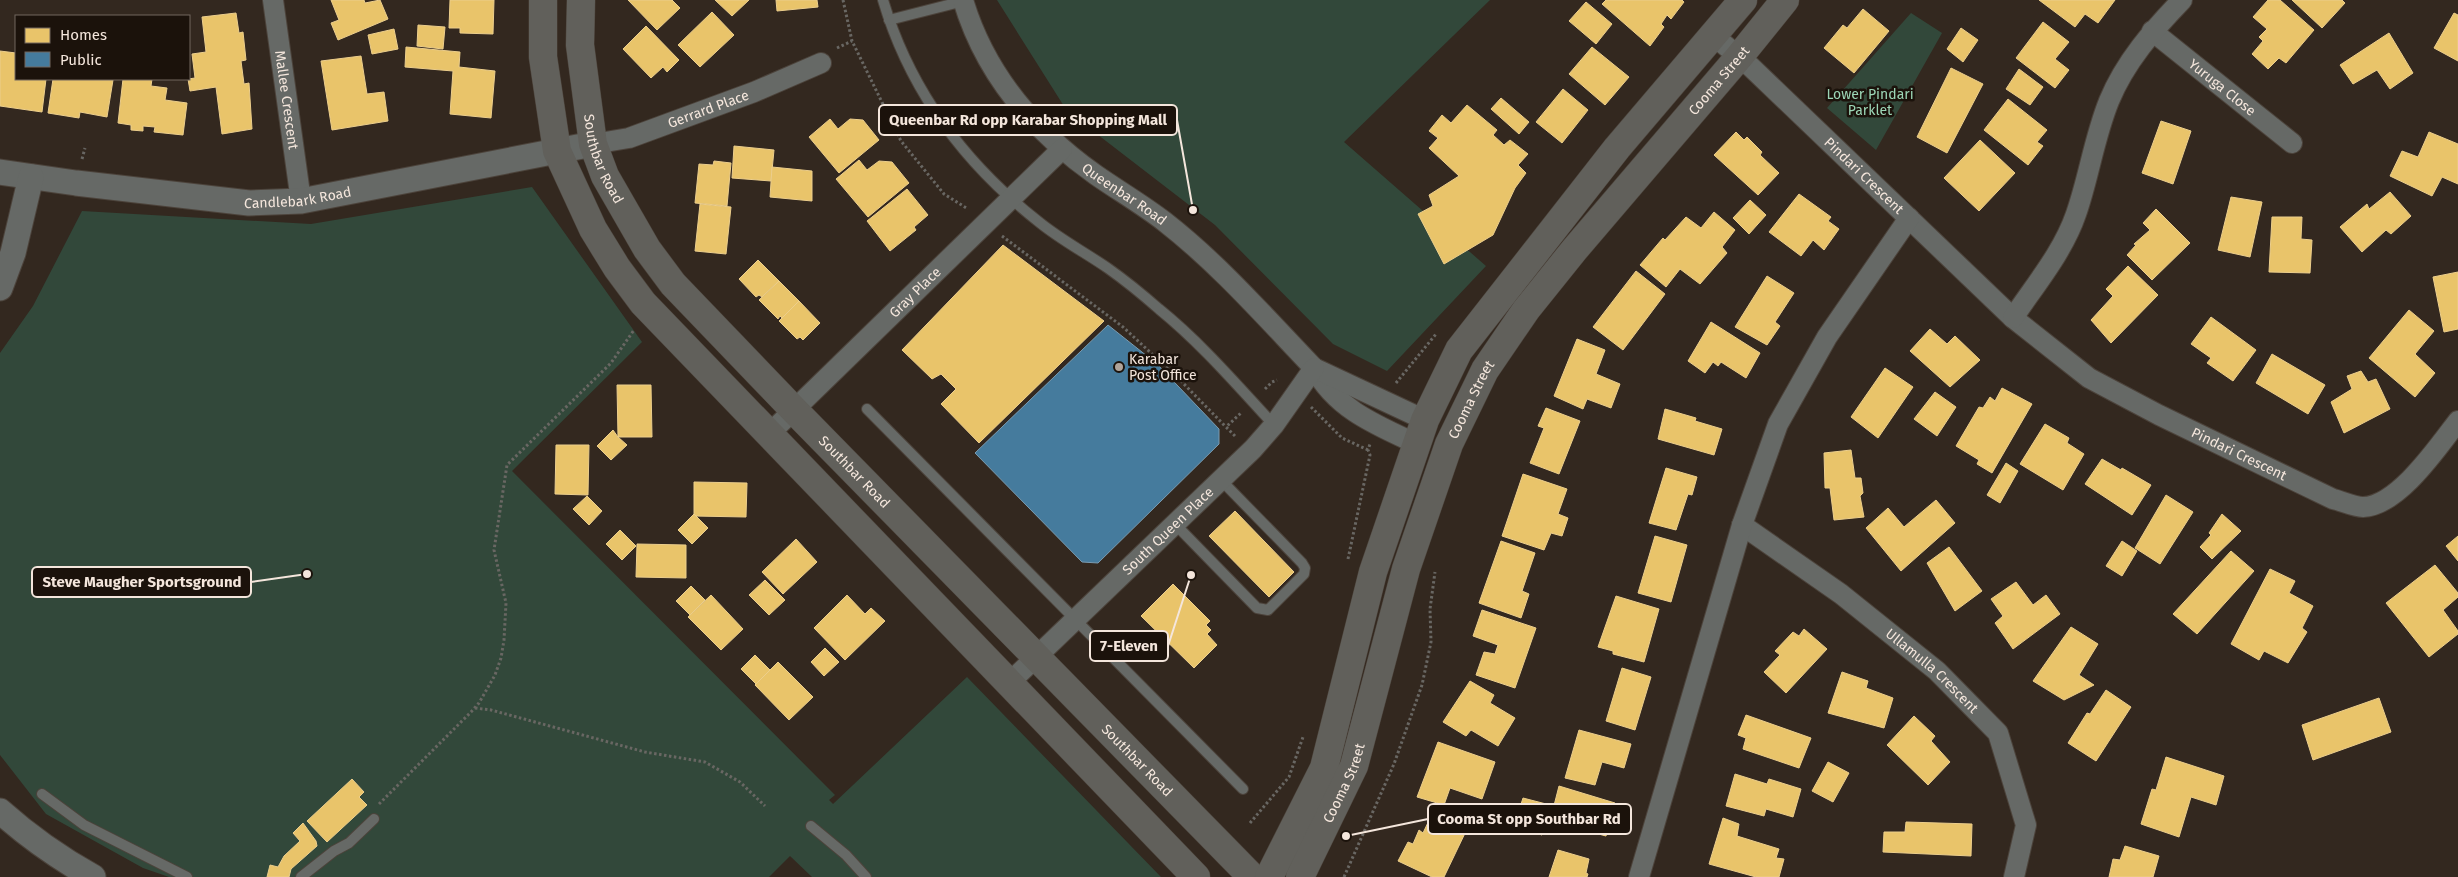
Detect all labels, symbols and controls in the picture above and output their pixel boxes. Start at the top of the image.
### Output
legend [15,15,190,80]
text: Homes [60,26,107,44]
street label: Cooma Street [1685,42,1754,119]
street label: Mallee Crescent [271,50,302,152]
text: Public [60,51,102,69]
street label: Yuruga Close [2185,56,2259,120]
park label: Lower Pindari Parklet [1826,86,1914,119]
street label: Gerrard Place [666,87,751,132]
callout: Queenbar Rd opp Karabar Shopping Mall [879,105,1177,135]
text: Queenbar Rd opp Karabar Shopping Mall [889,111,1167,129]
street label: Southbar Road [580,113,627,207]
street label: Pindari Crescent [1821,134,1908,218]
street label: Queenbar Road [1078,160,1170,229]
street label: Candlebark Road [243,183,353,212]
street label: Gray Place [886,263,945,321]
place label: Karabar Post Office [1129,351,1197,384]
street label: Cooma Street [1445,356,1499,442]
marker: Karabar Post Office [1113,361,1125,373]
street label: Pindari Crescent [2189,424,2290,485]
street label: Southbar Road [815,432,893,512]
street label: South Queen Place [1119,483,1217,579]
callout: Steve Maugher Sportsground [32,567,251,597]
text: Steve Maugher Sportsground [42,573,242,591]
street label: Ullamulla Crescent [1882,625,1982,718]
callout: 7-Eleven [1090,631,1168,661]
text: 7-Eleven [1100,637,1158,655]
street label: Southbar Road [1098,721,1176,800]
street label: Cooma Street [1320,741,1369,826]
callout: Cooma St opp Southbar Rd [1428,804,1631,834]
text: Cooma St opp Southbar Rd [1437,810,1621,828]

